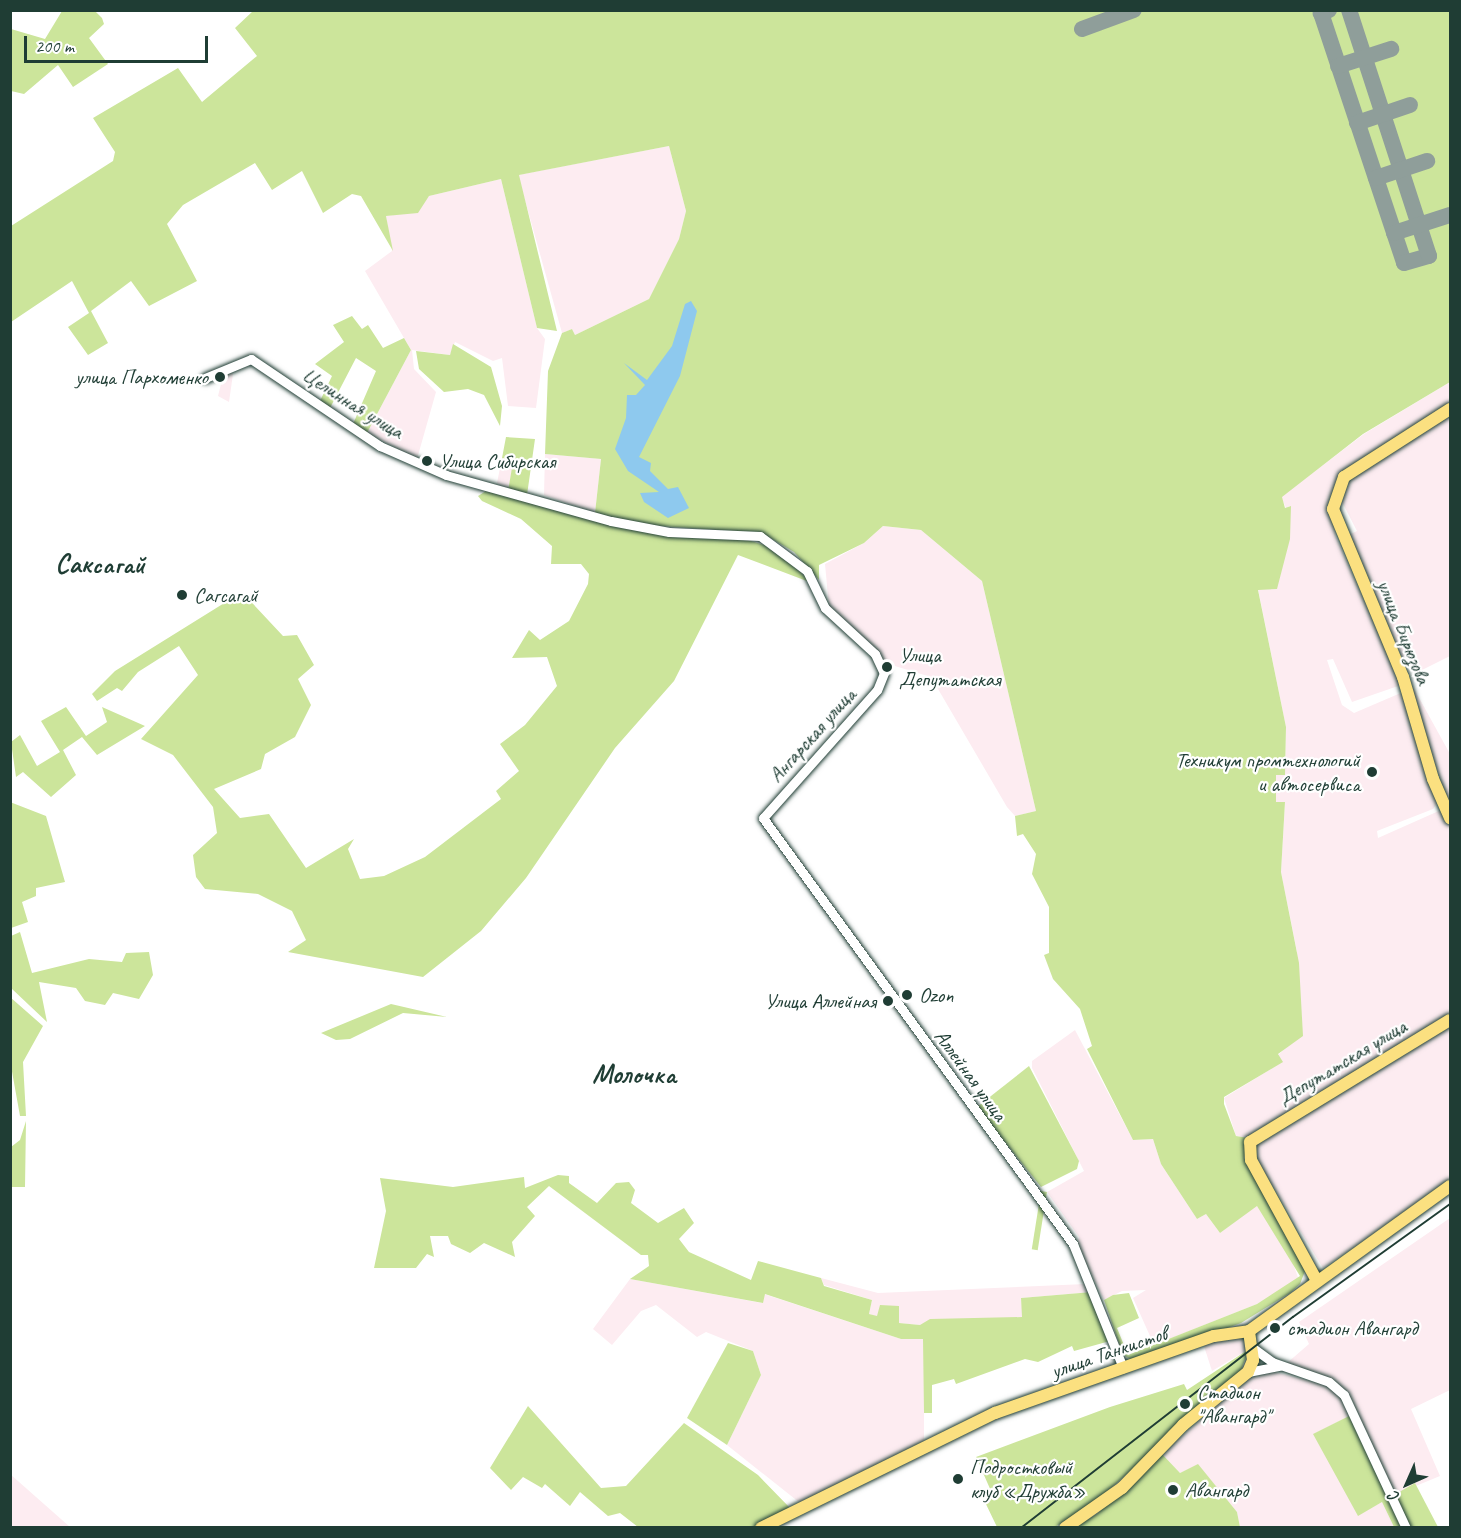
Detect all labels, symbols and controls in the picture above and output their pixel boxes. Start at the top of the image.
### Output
scale bar [27,24,212,62]
text: 200 m [35,35,74,57]
street label: Целинная улица [297,362,409,444]
place label: улица Пархоменко [77,364,208,390]
marker: улица Пархоменко [213,370,227,384]
place label: Улица Сибирская [439,448,558,474]
marker: Улица Сибирская [420,454,434,468]
district label: Саксагай [55,549,145,581]
street label: улица Бирюзова [1371,575,1437,689]
place label: Сагсагай [194,582,258,608]
marker: Сагсагай [175,588,189,602]
place label: Улица Депутатская [899,642,1000,692]
marker: Улица Депутатская [880,660,894,674]
street label: Ангарская улица [763,683,861,787]
place label: Техникум промтехнологий и автосервиса [1177,747,1360,797]
marker: Техникум промтехнологий и автосервиса [1365,765,1379,779]
place label: Ozon [919,982,954,1008]
place label: Улица Аллейная [765,988,876,1014]
marker: Ozon [900,988,914,1002]
marker: Улица Аллейная [881,994,895,1008]
street label: Депутатская улица [1273,1013,1411,1111]
street label: Аллейная улица [929,1023,1013,1127]
district label: Молочка [592,1059,676,1091]
place label: стадион Авангард [1287,1315,1417,1341]
street label: улица Танкистов [1048,1321,1170,1383]
marker: стадион Авангард [1268,1321,1282,1335]
place label: Стадион "Авангард" [1197,1379,1270,1429]
marker: Стадион "Авангард" [1178,1397,1192,1411]
place label: Подростковый клуб «Дружба» [970,1454,1086,1504]
north arrow [1377,1454,1437,1514]
marker: Подростковый клуб «Дружба» [951,1472,965,1486]
place label: Авангард [1185,1477,1248,1503]
marker: Авангард [1166,1483,1180,1497]
text: С [1384,1487,1404,1507]

